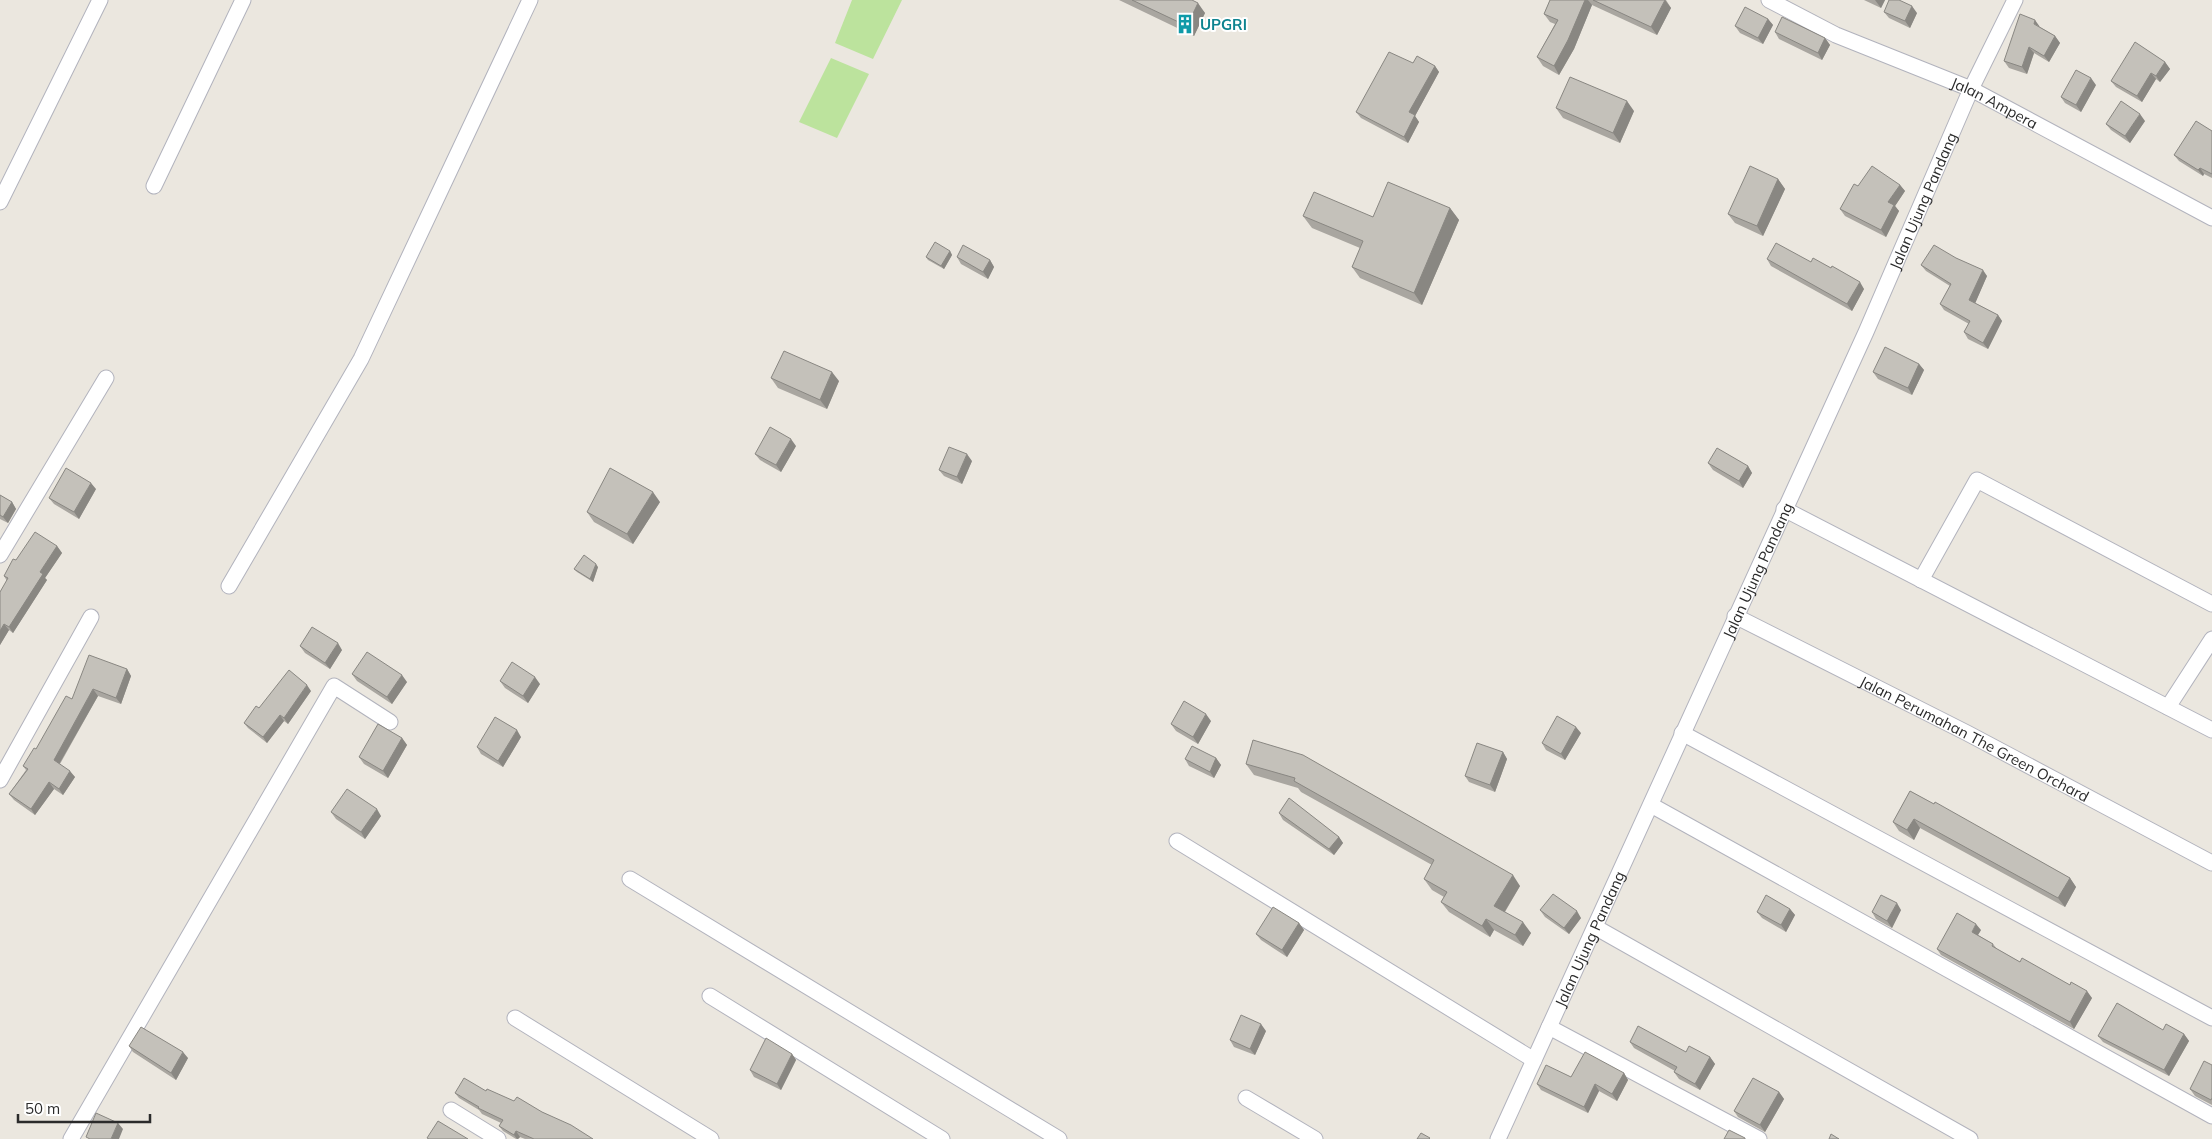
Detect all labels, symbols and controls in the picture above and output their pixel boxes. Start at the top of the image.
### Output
building icon: UPGRI [1174,13,1196,35]
place label: UPGRI [1200,15,1247,34]
street label: Jalan Ampera [1948,73,2041,133]
street label: Jalan Ujung Pandang [1885,129,1961,272]
street label: Jalan Ujung Pandang [1718,499,1797,641]
street label: Jalan Perumahan The Green Orchard [1857,671,2092,806]
street label: Jalan Ujung Pandang [1550,868,1628,1010]
scale bar [18,1092,150,1124]
text: 50 m [25,1099,60,1118]

